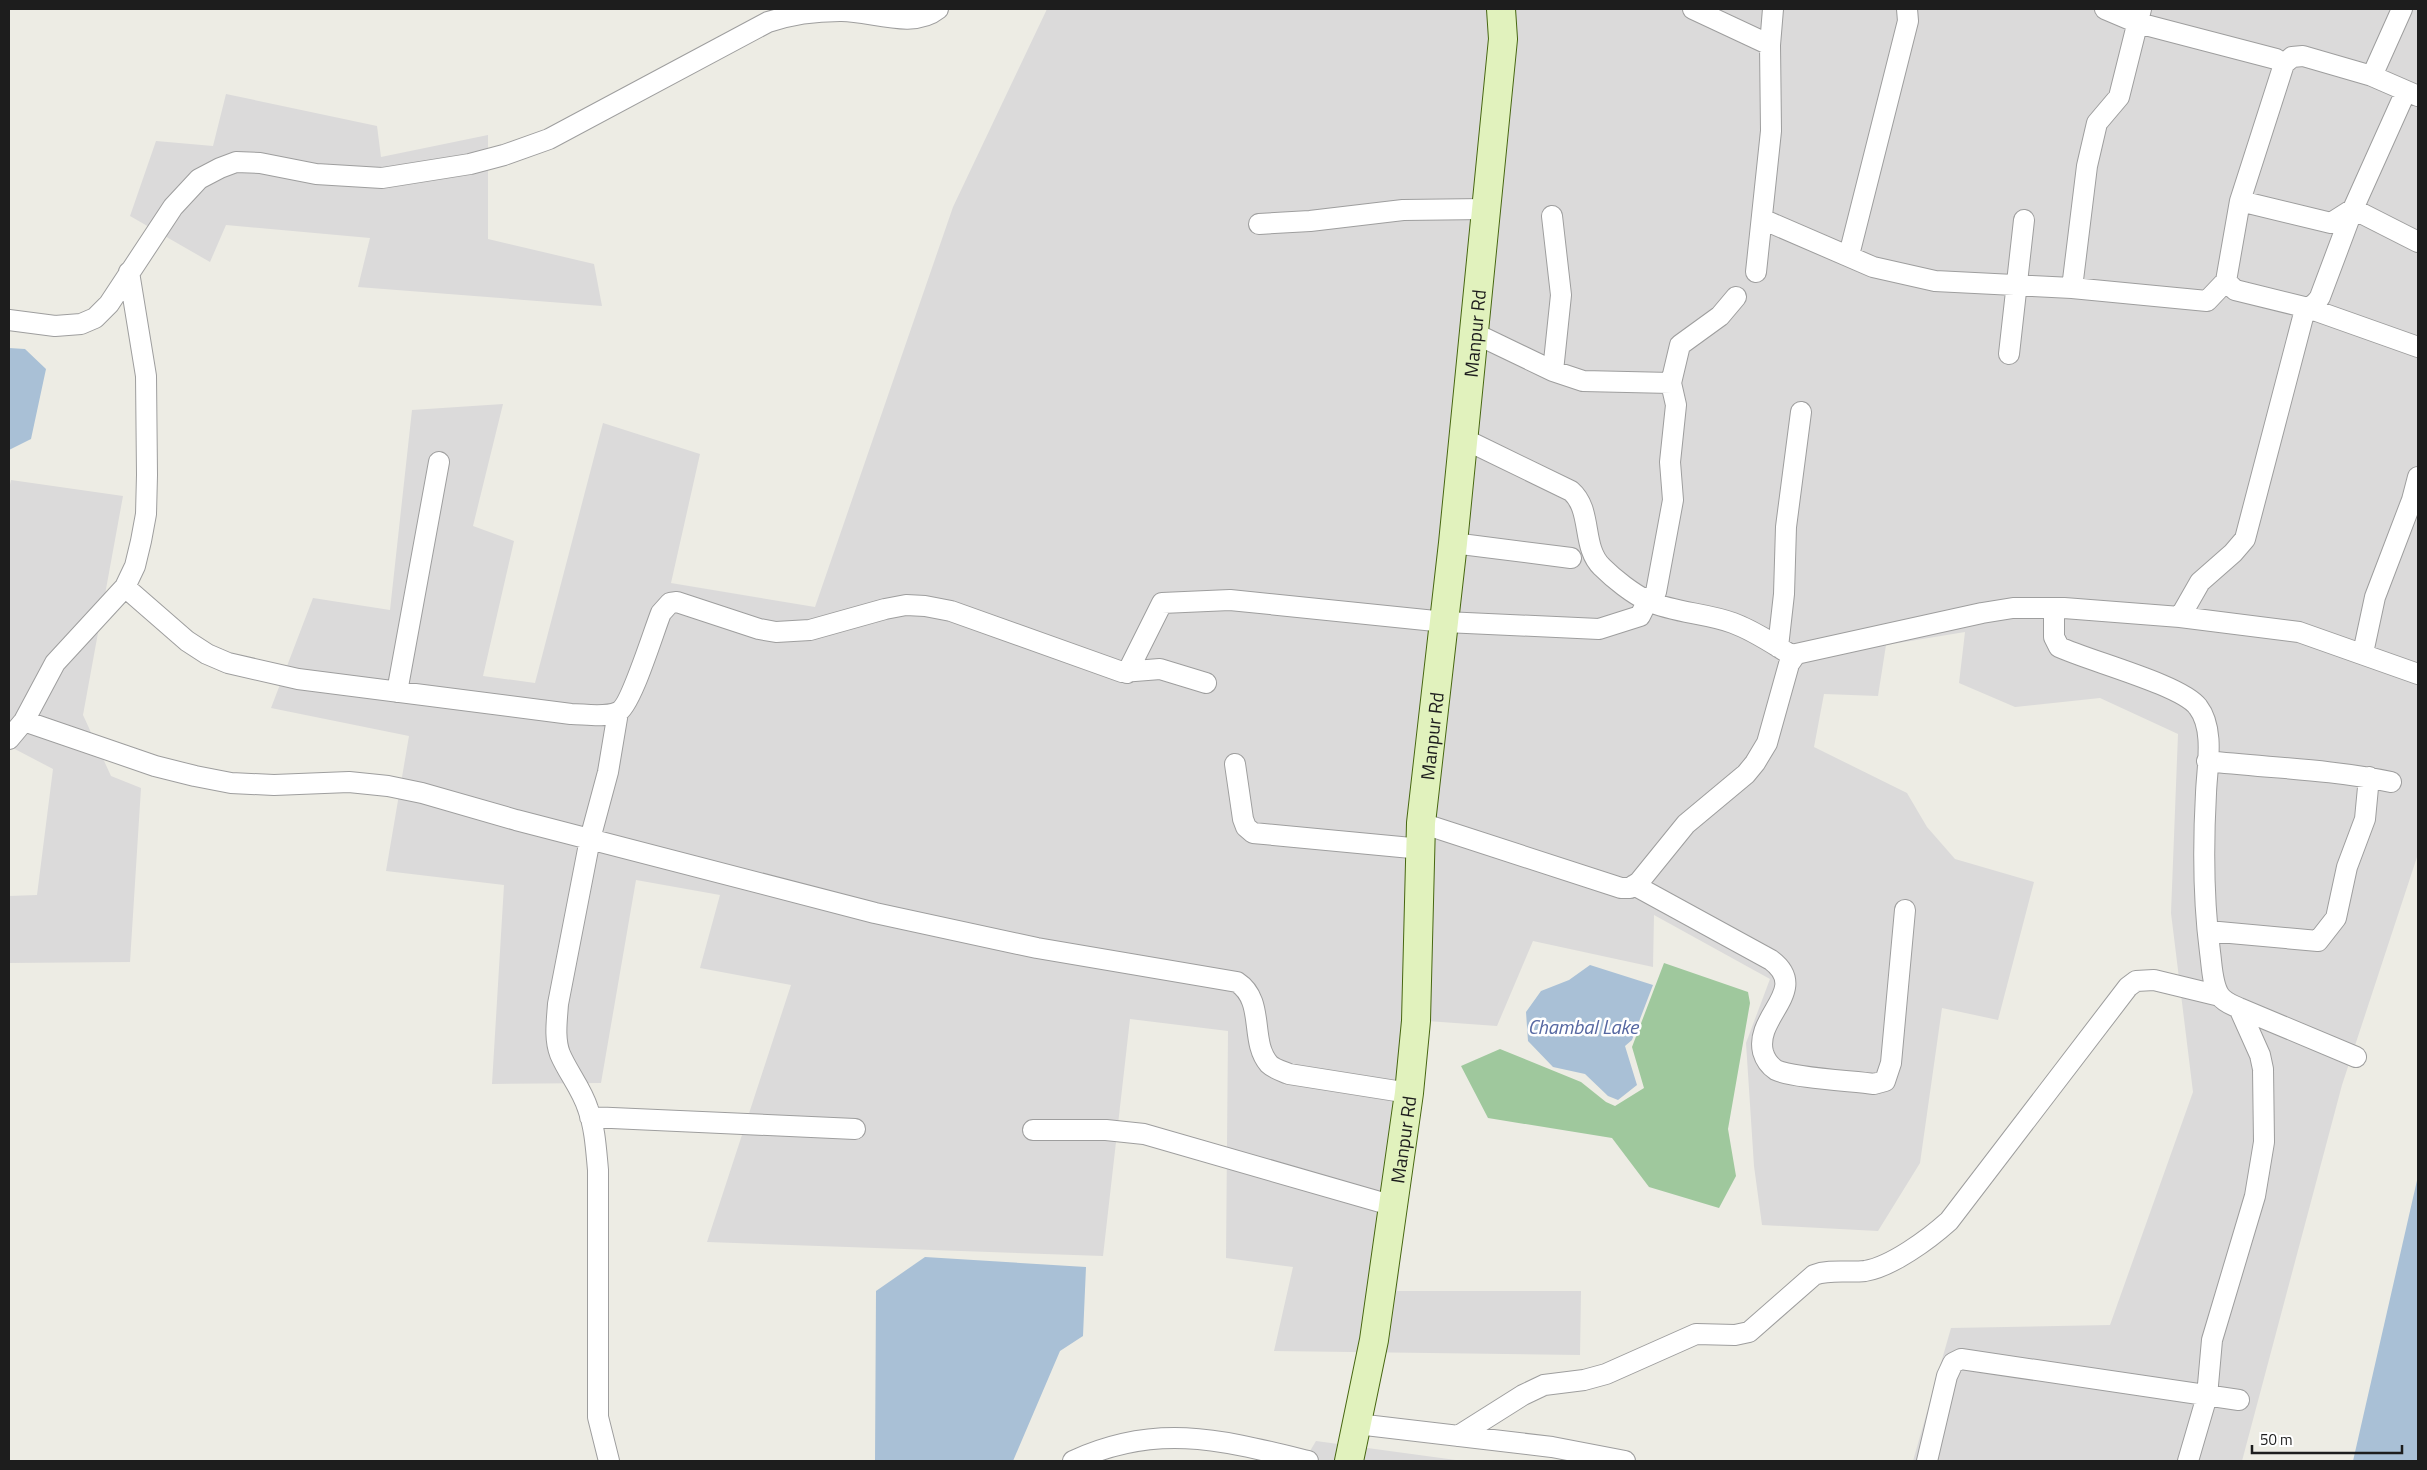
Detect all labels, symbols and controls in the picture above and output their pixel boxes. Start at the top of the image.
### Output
street label: Manpur Rd [1455,288,1493,379]
street label: Manpur Rd [1412,691,1450,781]
water label: Chambal Lake [1528,1011,1640,1042]
street label: Manpur Rd [1382,1094,1423,1185]
scale bar [2252,1422,2402,1454]
text: 50 m [2260,1428,2293,1451]

